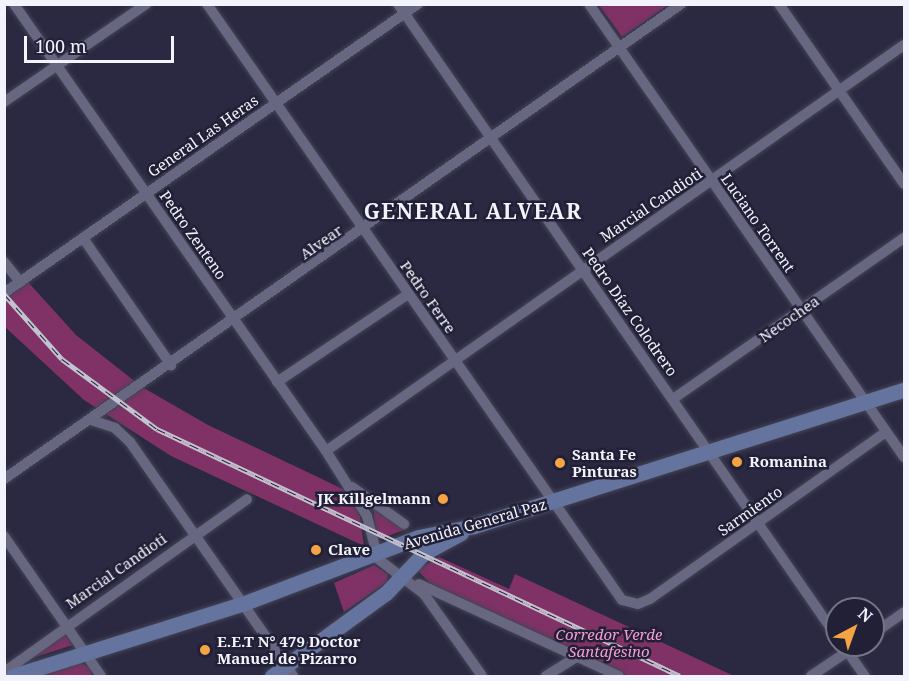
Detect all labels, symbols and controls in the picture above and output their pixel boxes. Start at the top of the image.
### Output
scale bar [27,24,177,62]
text: 100 m [35,34,87,58]
street label: General Las Heras [144,91,262,181]
street label: Marcial Candioti [597,164,705,246]
street label: Luciano Torrent [717,170,799,276]
street label: Pedro Zenteno [156,187,230,283]
district label: GENERAL ALVEAR [364,198,582,224]
street label: Alvear [296,221,346,263]
street label: Pedro Díaz Colodrero [579,244,681,380]
street label: Pedro Ferre [396,257,460,337]
street label: Necochea [756,292,822,346]
place label: Santa Fe Pinturas [572,445,637,480]
place label: Romanina [749,453,827,471]
marker: Romanina [730,455,744,469]
marker: Santa Fe Pinturas [553,456,567,470]
street label: Sarmiento [714,482,786,540]
place label: JK Killgelmann [317,490,431,508]
marker: JK Killgelmann [436,492,450,506]
street label: Avenida General Paz [401,495,549,553]
street label: Marcial Candioti [62,530,170,612]
place label: Clave [328,541,370,559]
marker: Clave [309,543,323,557]
north arrow [825,597,885,657]
text: N [854,602,877,627]
park label: Corredor Verde Santafesino [556,625,662,660]
place label: E.E.T N° 479 Doctor Manuel de Pizarro [217,632,361,667]
marker: E.E.T N° 479 Doctor Manuel de Pizarro [198,643,212,657]

